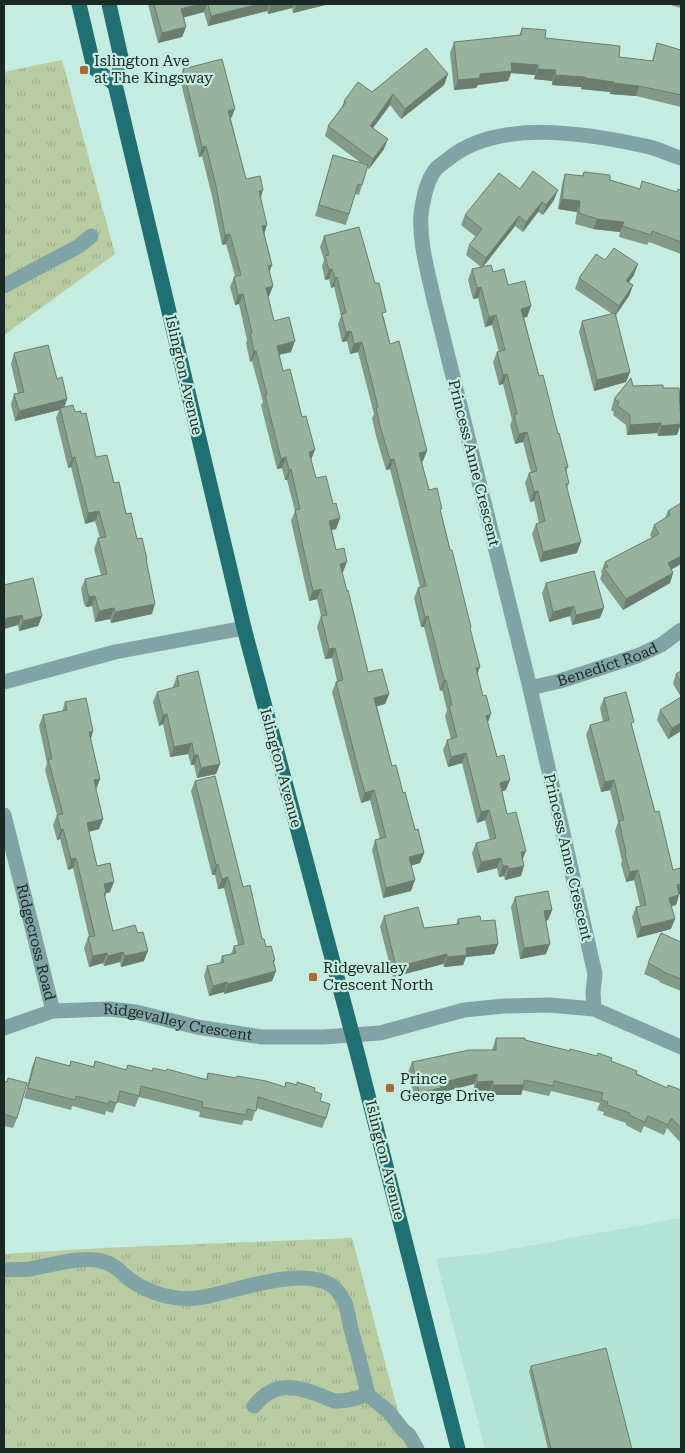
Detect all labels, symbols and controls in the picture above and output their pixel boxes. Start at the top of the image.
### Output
place label: Islington Ave at The Kingsway [94,52,213,87]
marker: Islington Ave at The Kingsway [78,64,90,76]
street label: Islington Avenue [161,313,207,437]
street label: Princess Anne Crescent [445,378,503,548]
street label: Benedict Road [555,639,661,690]
street label: Islington Avenue [256,707,306,829]
street label: Princess Anne Crescent [540,772,596,943]
street label: Ridgecross Road [13,882,59,1003]
place label: Ridgevalley Crescent North [323,959,434,994]
marker: Ridgevalley Crescent North [307,971,319,983]
street label: Ridgevalley Crescent [103,1000,254,1044]
place label: Prince George Drive [400,1070,495,1105]
marker: Prince George Drive [384,1082,396,1094]
street label: Islington Avenue [361,1098,409,1222]

